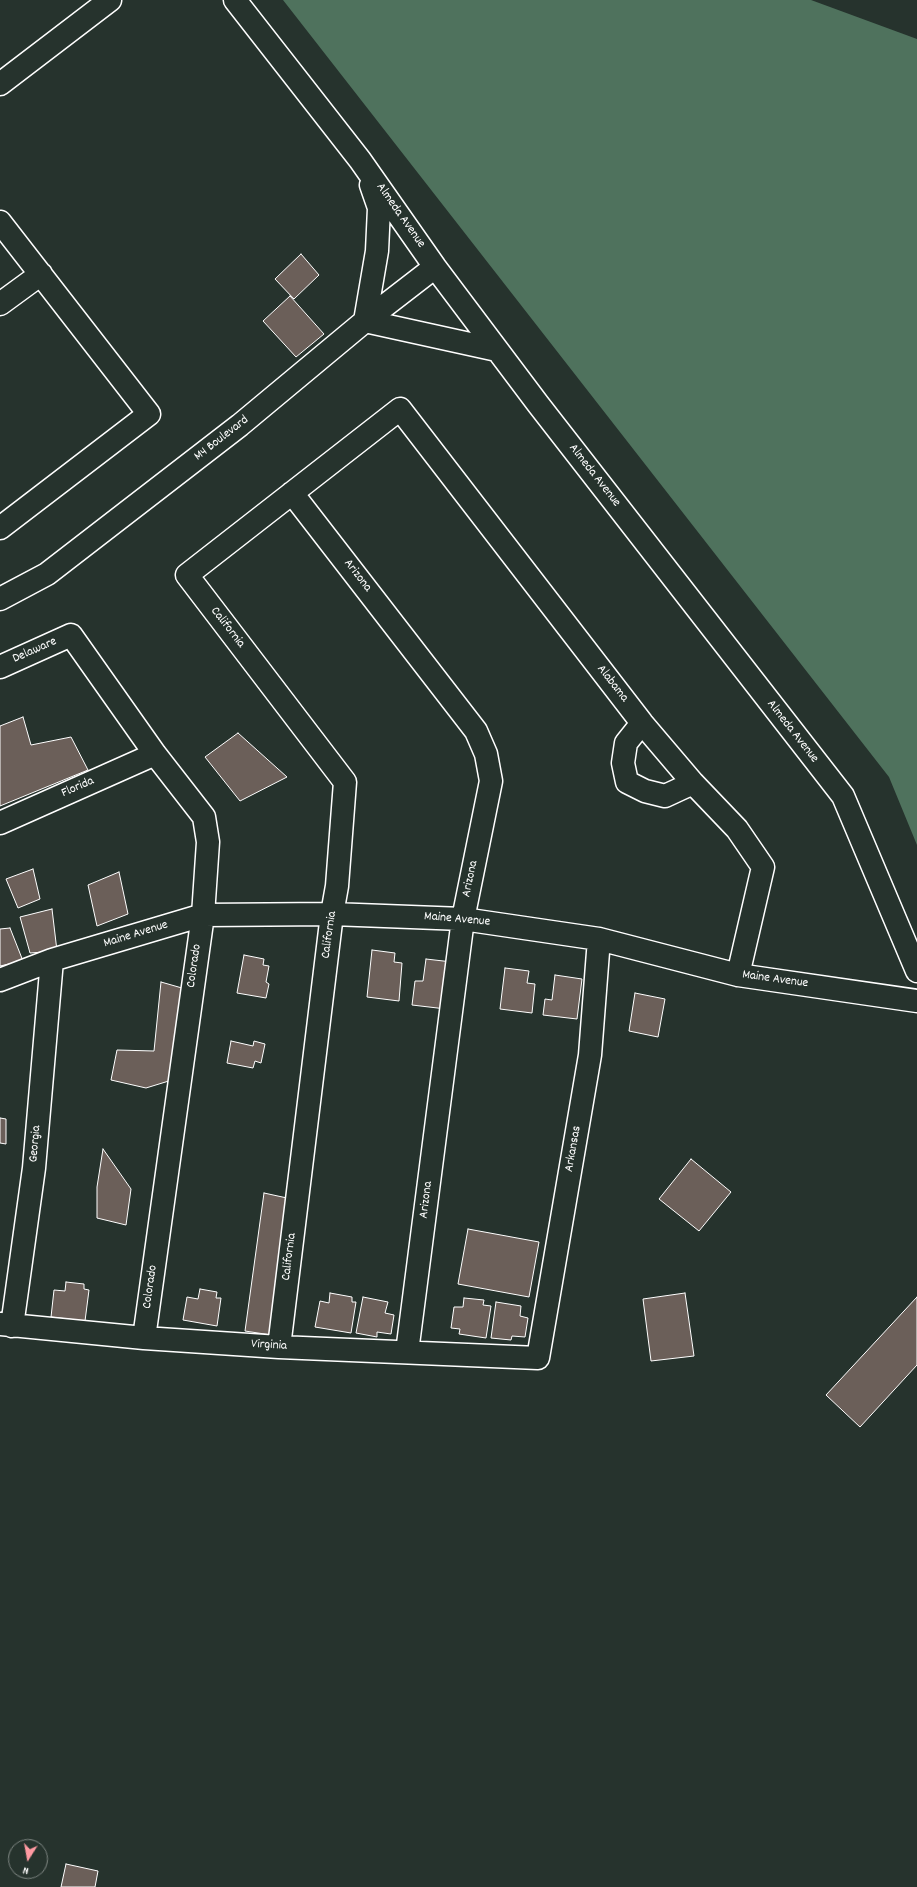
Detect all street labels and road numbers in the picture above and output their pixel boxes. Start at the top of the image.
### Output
street label: Almeda Avenue [372,181,428,251]
street label: M4 Boulevard [192,413,252,465]
street label: Almeda Avenue [565,441,623,511]
street label: Arizona [339,557,375,595]
street label: California [206,604,248,652]
street label: Delaware [11,634,59,668]
street label: Alabama [593,662,631,706]
street label: Almeda Avenue [763,697,821,767]
street label: Florida [59,774,97,802]
street label: Arizona [460,859,482,899]
street label: Maine Avenue [423,909,491,931]
street label: California [319,910,341,960]
street label: Maine Avenue [102,918,170,952]
street label: Colorado [184,943,206,989]
street label: Maine Avenue [741,968,809,992]
street label: Georgia [27,1125,45,1163]
street label: Arkansas [562,1125,586,1173]
street label: Arizona [417,1181,437,1219]
street label: California [279,1232,301,1282]
street label: Colorado [140,1264,162,1310]
street label: Virginia [251,1337,287,1355]

